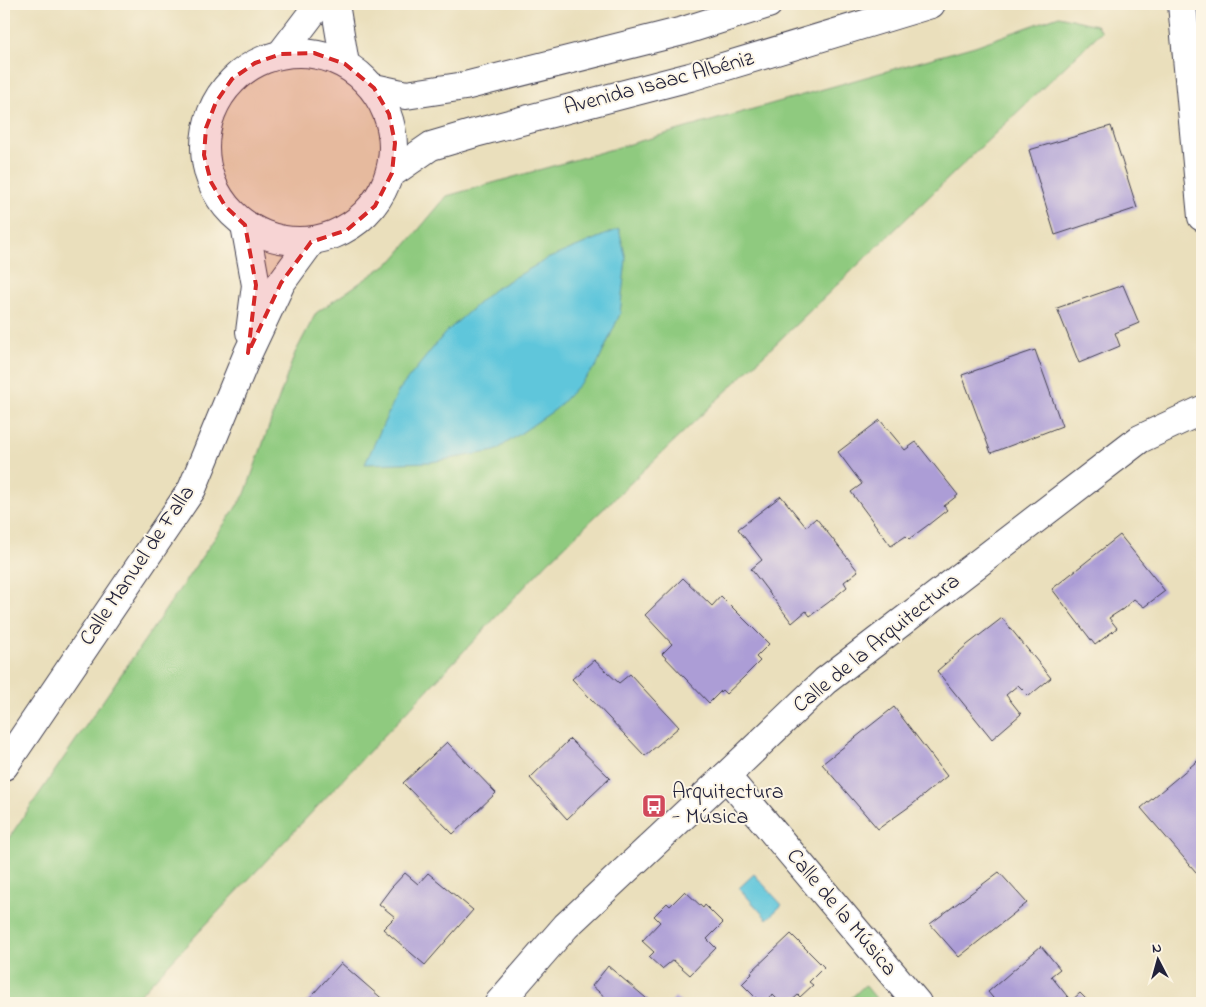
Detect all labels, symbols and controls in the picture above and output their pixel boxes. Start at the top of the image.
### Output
street label: Avenida Isaac Albéniz [561,43,758,125]
street label: Calle Manuel de Falla [72,479,204,653]
street label: Calle de la Arquitectura [786,566,968,722]
place label: Arquitectura - Música [672,777,784,834]
bus stop icon: Arquitectura - Música [641,793,667,819]
street label: Calle de la Música [778,842,904,984]
north arrow [1134,934,1184,984]
text: N [1151,938,1163,959]

